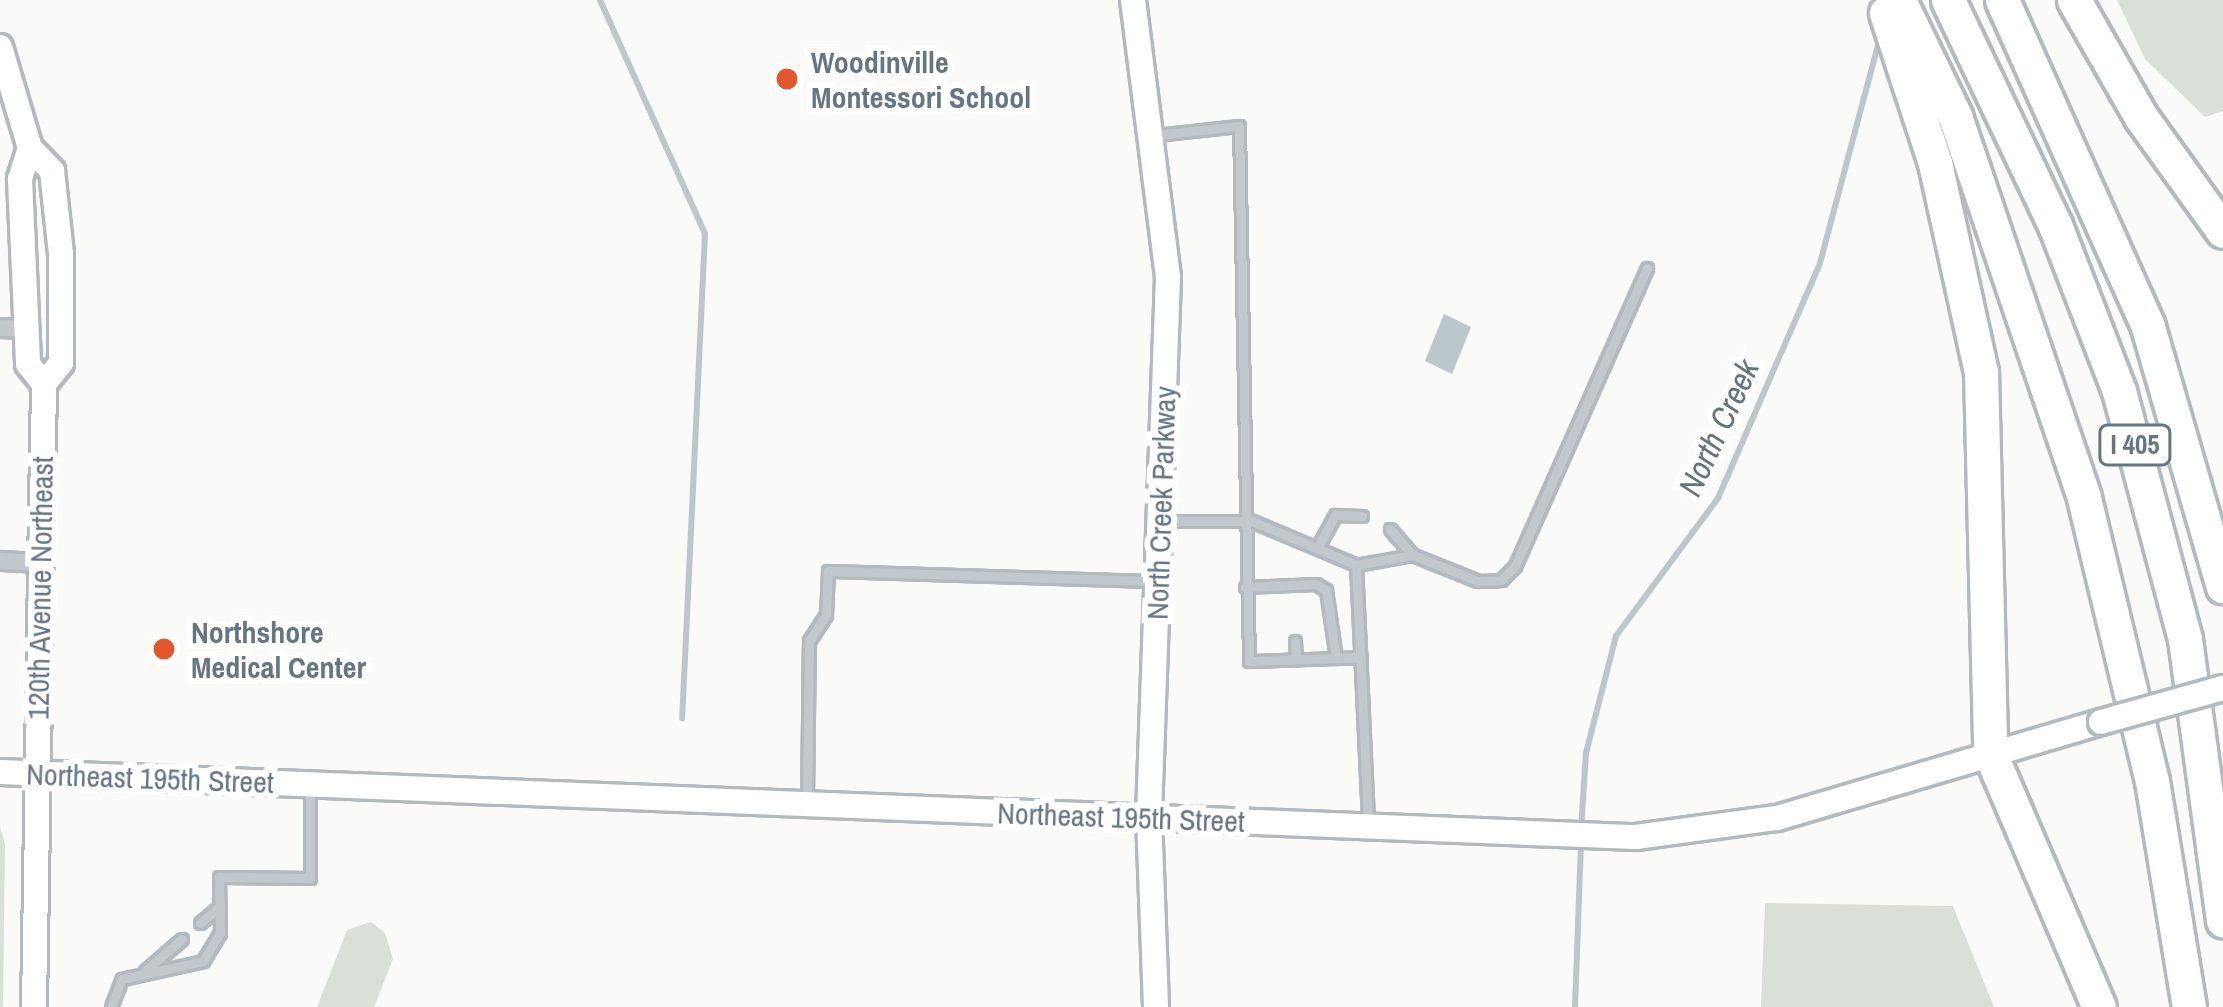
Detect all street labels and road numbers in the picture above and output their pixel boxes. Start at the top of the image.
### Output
street label: North Creek Parkway [1139,386,1183,620]
road number: I 405 [2096,424,2174,466]
street label: 120th Avenue Northeast [20,455,60,721]
street label: Northeast 195th Street [26,756,274,800]
street label: Northeast 195th Street [997,795,1245,839]

